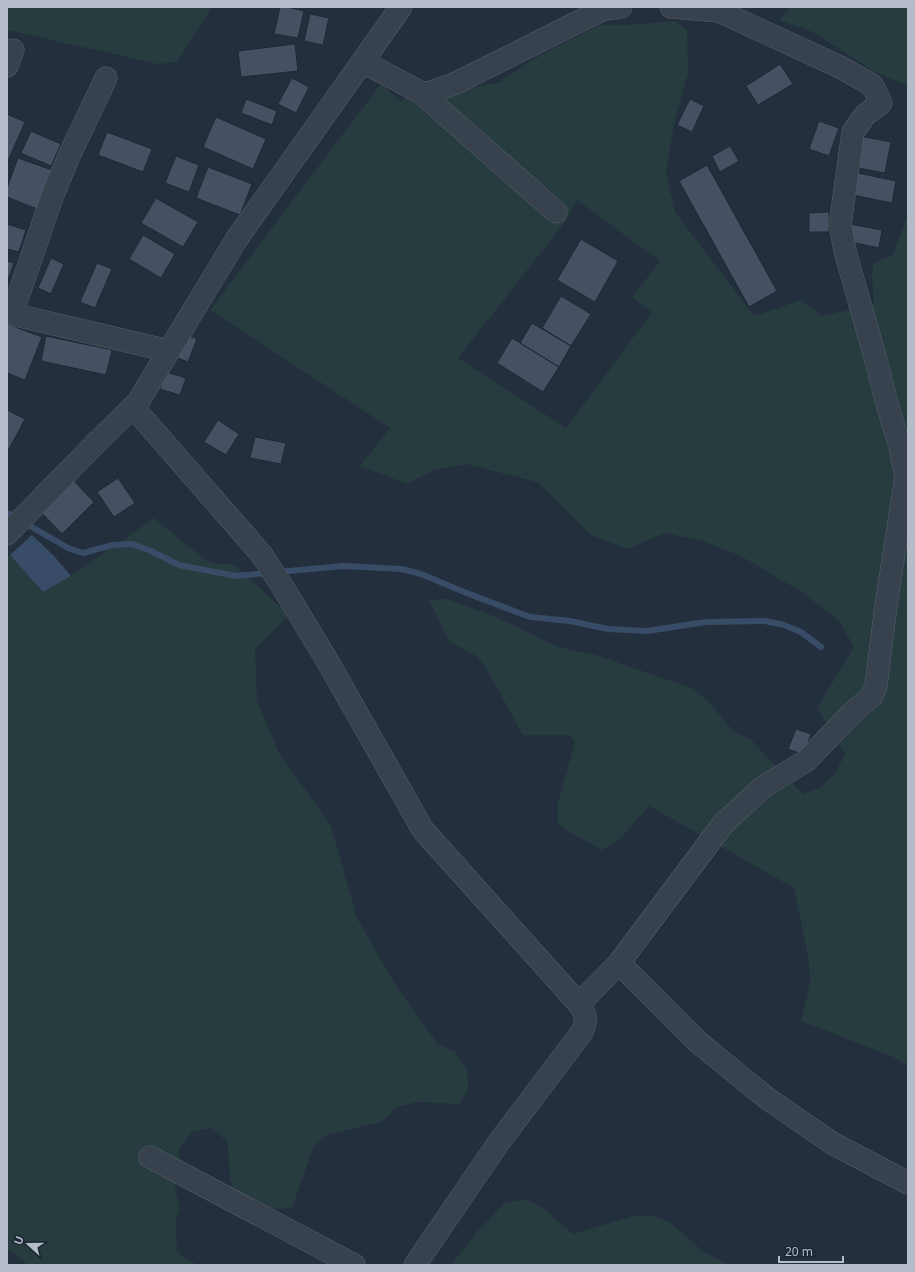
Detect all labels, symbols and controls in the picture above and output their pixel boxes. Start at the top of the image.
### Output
north arrow [8,1224,48,1264]
text: U [10,1234,27,1247]
scale bar [779,1238,843,1264]
text: 20 m [785,1243,813,1260]

